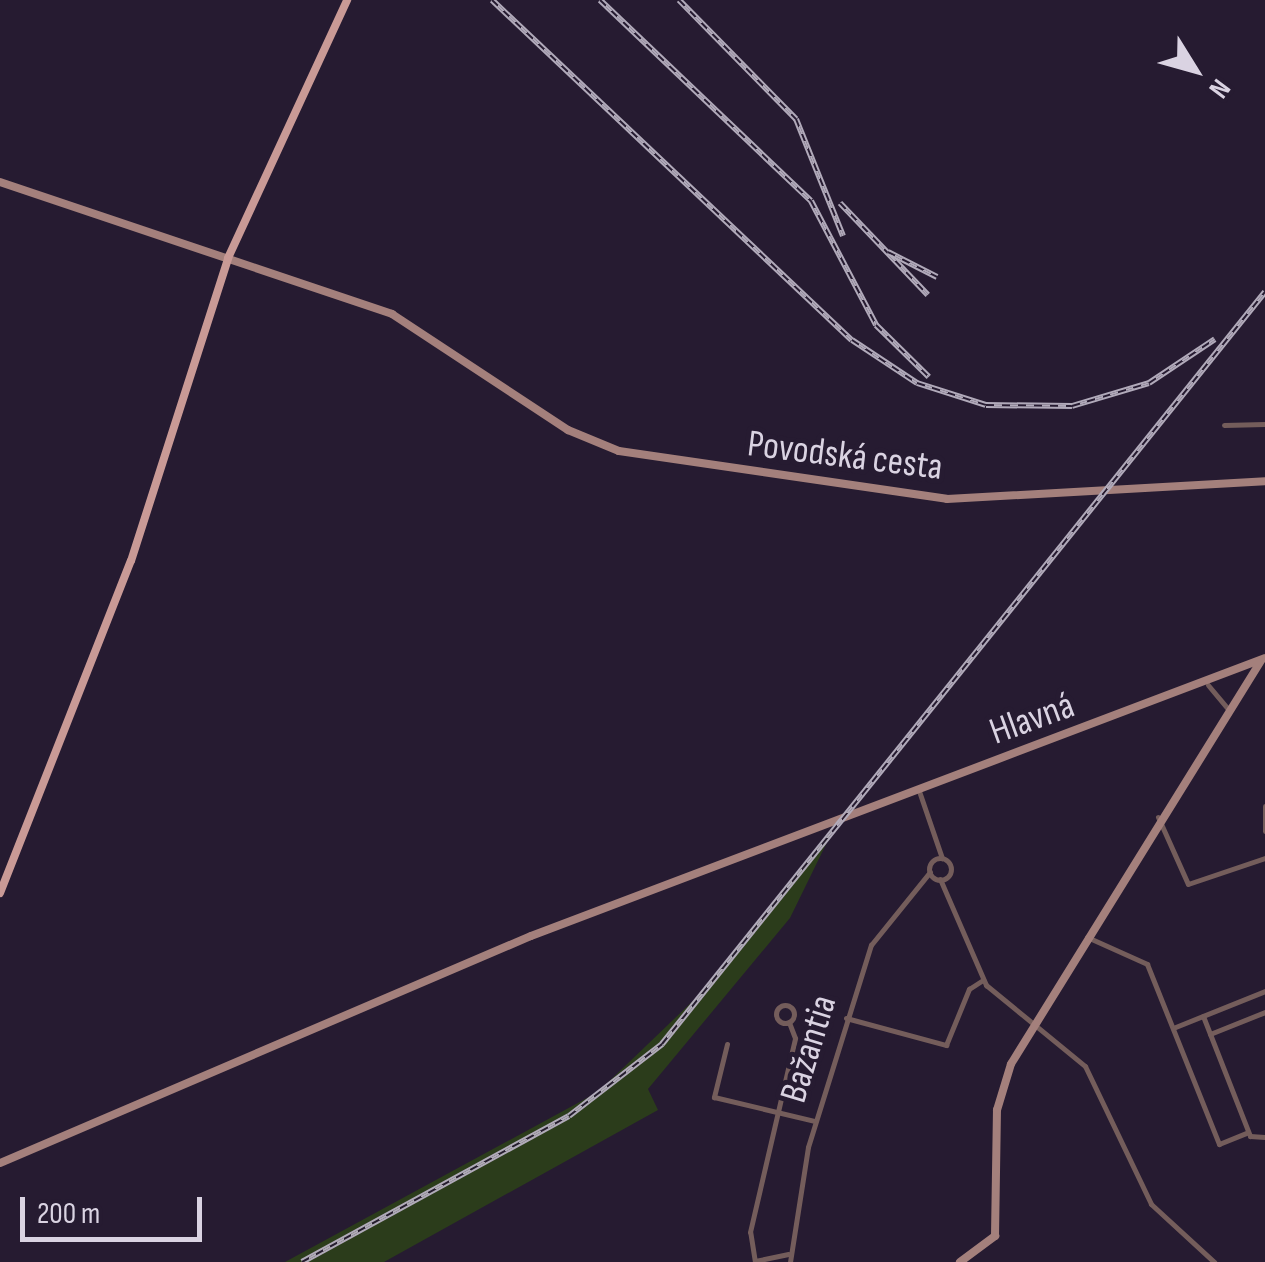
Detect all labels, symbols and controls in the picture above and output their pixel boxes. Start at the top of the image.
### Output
north arrow [1145,20,1245,120]
text: N [1202,72,1237,104]
street label: Povodská cesta [745,421,945,491]
street label: Hlavná [984,683,1080,755]
street label: Bažantia [771,990,847,1108]
scale bar [25,1177,208,1239]
text: 200 m [37,1196,100,1232]

